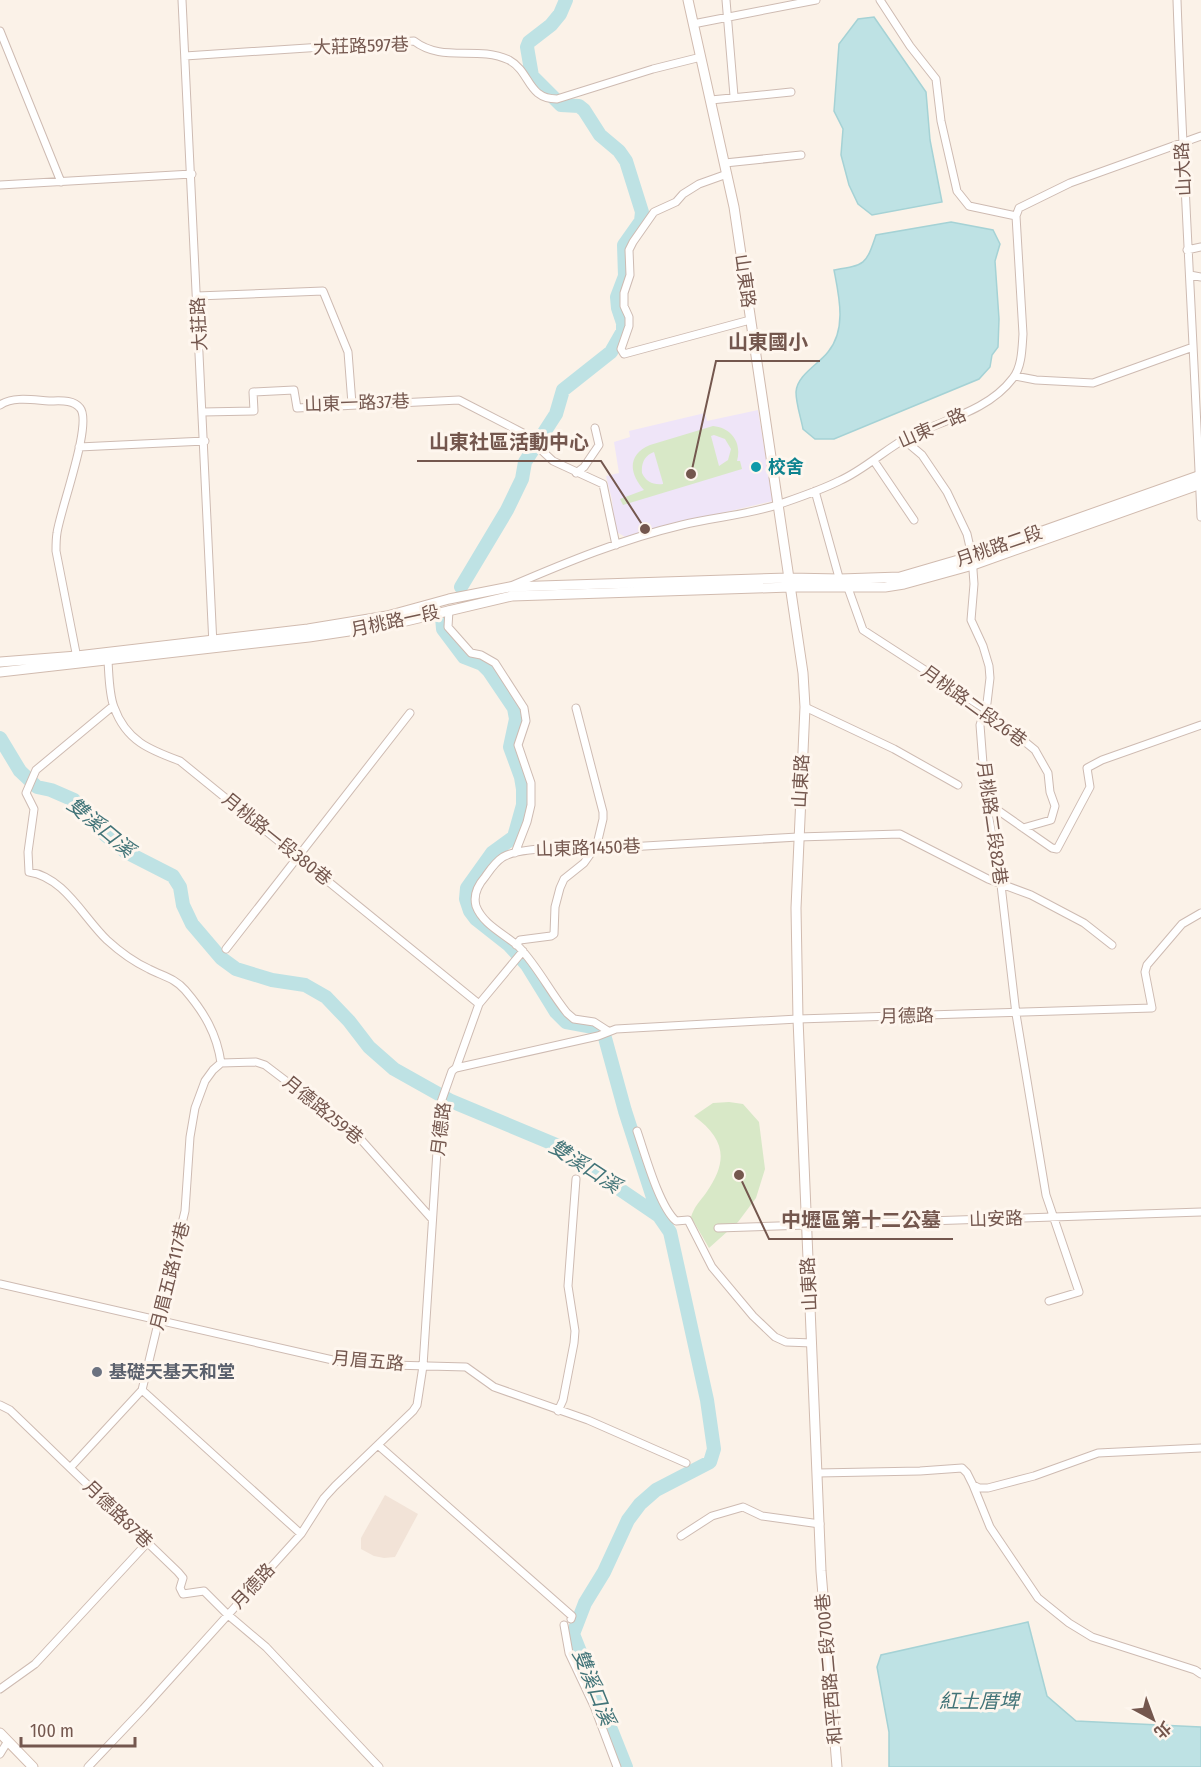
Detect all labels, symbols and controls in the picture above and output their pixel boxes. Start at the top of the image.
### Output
street label: 大莊路597巷 [313,33,409,59]
street label: 山大路 [1171,141,1195,197]
street label: 山東路 [730,253,760,309]
street label: 大莊路 [187,296,211,352]
callout: 山東國小 [716,323,820,361]
text: 山東國小 [728,330,808,354]
street label: 山東一路37巷 [304,390,410,416]
street label: 山東一路 [895,403,969,453]
callout: 山東社區活動中心 [417,423,601,461]
text: 山東社區活動中心 [429,430,589,454]
place label: 校舍 [768,456,804,478]
marker: 校舍 [749,460,763,474]
street label: 月桃路二段 [953,521,1045,571]
street label: 月桃路一段 [349,601,441,641]
street label: 月桃路二段26巷 [917,660,1031,752]
street label: 山東路 [789,753,813,809]
street label: 月桃路二段82巷 [972,760,1012,886]
street label: 月桃路一段380巷 [218,788,336,890]
water label: 雙溪口溪 [63,792,142,864]
street label: 山東路1450巷 [535,835,641,861]
street label: 月德路 [880,1005,934,1027]
street label: 月德路259巷 [279,1071,367,1149]
street label: 月德路 [427,1101,455,1157]
water label: 雙溪口溪 [545,1134,628,1199]
callout: 中壢區第十二公墓 [769,1201,953,1239]
street label: 山安路 [969,1207,1023,1231]
text: 中壢區第十二公墓 [781,1208,941,1232]
street label: 月眉五路117巷 [146,1219,194,1333]
street label: 山東路 [797,1256,821,1312]
street label: 月眉五路 [331,1347,405,1375]
place label: 基礎天基天和堂 [109,1361,235,1383]
marker: 基礎天基天和堂 [90,1365,104,1379]
street label: 月德路87巷 [79,1476,157,1552]
street label: 月德路 [227,1559,279,1613]
street label: 和平西路二段700巷 [811,1592,847,1746]
water label: 雙溪口溪 [568,1645,621,1731]
water label: 紅土厝埤 [939,1689,1021,1713]
north arrow [1123,1689,1183,1749]
scale bar [21,1710,135,1748]
text: 北 [1150,1718,1175,1742]
text: 100 m [30,1720,74,1742]

